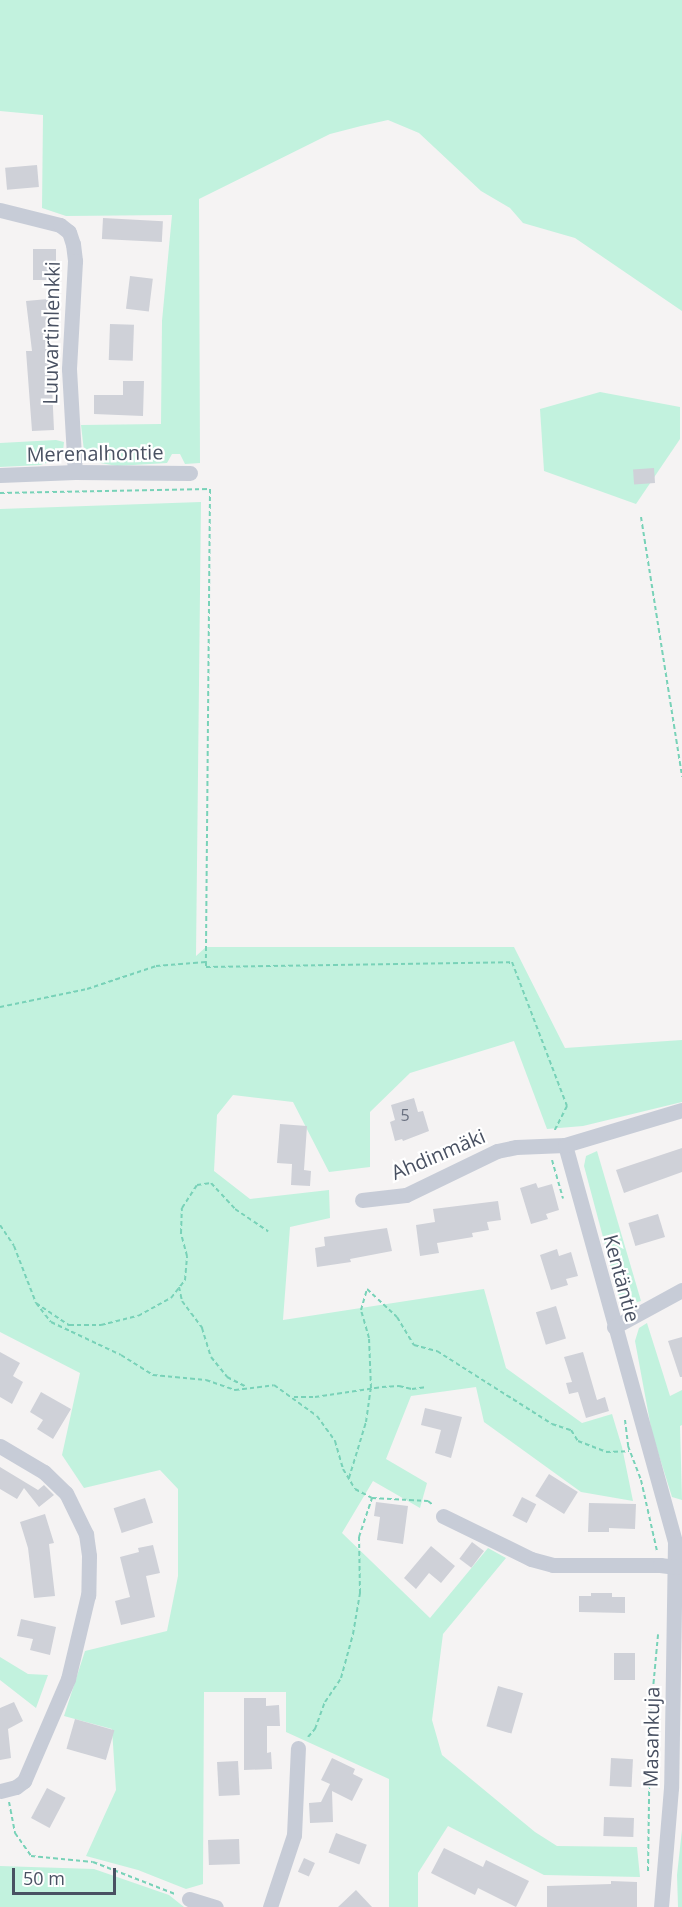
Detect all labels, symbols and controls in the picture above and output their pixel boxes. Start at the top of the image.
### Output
street label: Luuvartinlenkki [38,261,64,405]
street label: Merenalhontie [26,440,164,466]
house number: 5 [400,1105,410,1125]
street label: Ahdinmäki [387,1123,489,1185]
street label: Kentäntie [599,1232,645,1324]
street label: Masankuja [638,1686,664,1788]
scale bar [15,1856,118,1894]
text: 50 m [23,1866,65,1890]

